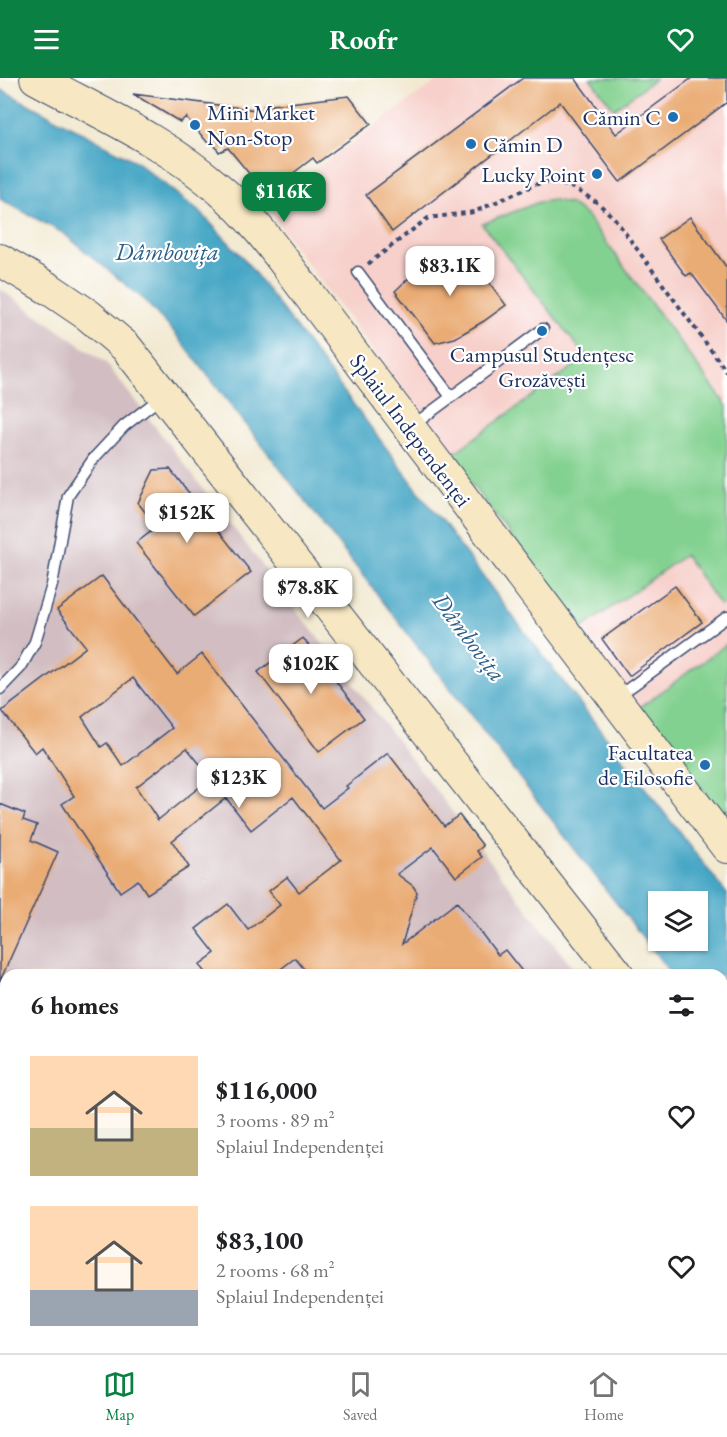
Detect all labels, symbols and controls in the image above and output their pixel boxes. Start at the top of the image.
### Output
text: Roofr [329,22,398,57]
icon: menu [30,23,63,56]
icon: heart [664,23,697,56]
place label: Mini Market Non-Stop [207,98,315,152]
place label: Cămin C [582,103,661,132]
marker: Cămin C [666,110,680,124]
marker: Mini Market Non-Stop [188,118,202,132]
place label: Cămin D [483,130,563,159]
marker: Cămin D [464,137,478,151]
place label: Lucky Point [481,160,585,189]
marker: Lucky Point [590,167,604,181]
pin: $116K [242,172,326,223]
text: $116K [256,178,312,204]
water label: Dâmbovița [114,236,219,267]
pin: $83.1K [401,246,499,297]
text: $83.1K [419,252,481,278]
marker: Campusul Studențesc Grozăvești [535,324,549,338]
place label: Campusul Studențesc Grozăvești [450,340,634,394]
street label: Splaiul Independenței [343,348,478,513]
pin: $152K [145,493,229,544]
text: $152K [159,499,215,525]
pin: $78.8K [259,568,357,619]
text: $78.8K [277,574,339,600]
water label: Dâmbovița [425,585,513,687]
pin: $102K [269,644,353,695]
text: $102K [283,650,339,676]
place label: Facultatea de Filosofie [598,738,693,792]
pin: $123K [197,758,281,809]
marker: Facultatea de Filosofie [698,758,712,772]
text: $123K [211,764,267,790]
map controls [648,891,708,951]
button: layers [648,891,708,951]
text: 6 homes [30,988,119,1022]
icon: filters [665,989,698,1022]
text: $116,000 [216,1073,317,1107]
icon: home [78,1080,150,1152]
icon: heart [665,1100,698,1133]
text: 3 rooms · 89 m² [216,1107,335,1133]
text: Splaiul Independenței [216,1133,384,1159]
text: $83,100 [216,1223,303,1257]
icon: home [78,1230,150,1302]
icon: heart [665,1250,698,1283]
text: 2 rooms · 68 m² [216,1257,335,1283]
text: Splaiul Independenței [216,1283,384,1309]
tab: Map [103,1368,136,1425]
tab: Saved [343,1368,377,1425]
tab: Home [584,1368,624,1425]

